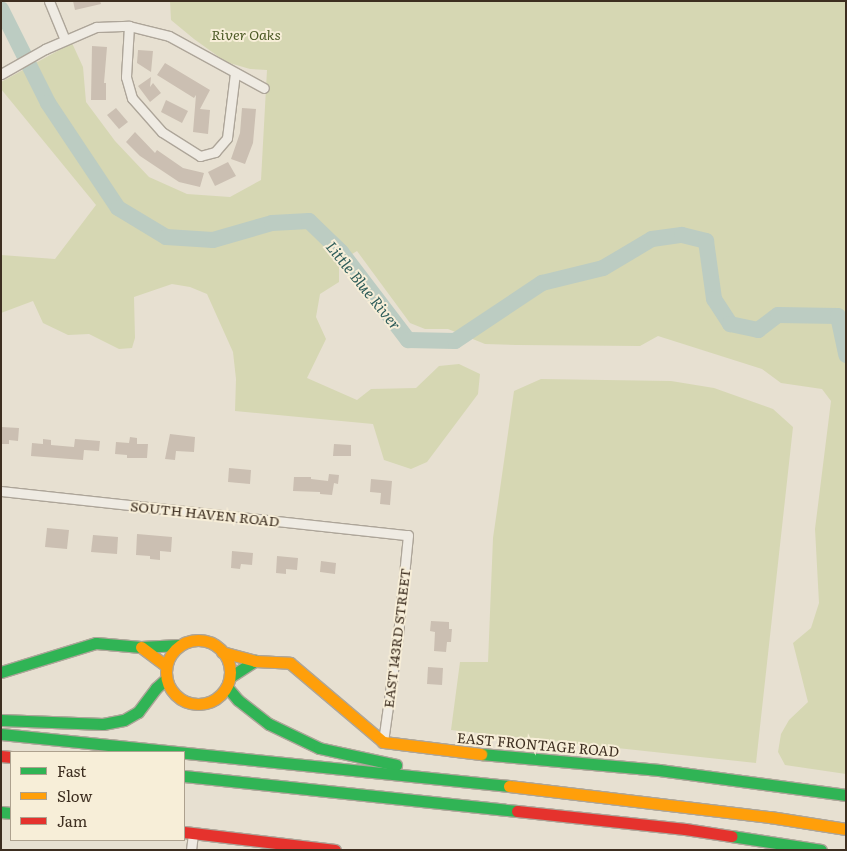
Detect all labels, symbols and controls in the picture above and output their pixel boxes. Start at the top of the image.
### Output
park label: River Oaks [211,26,281,42]
water label: Little Blue River [323,237,405,333]
street label: SOUTH HAVEN ROAD [129,497,281,529]
street label: EAST 143RD STREET [379,567,413,709]
street label: EAST FRONTAGE ROAD [456,729,620,759]
legend [10,751,185,841]
text: Fast [57,759,86,782]
text: Slow [57,784,92,807]
text: Jam [57,809,87,832]

